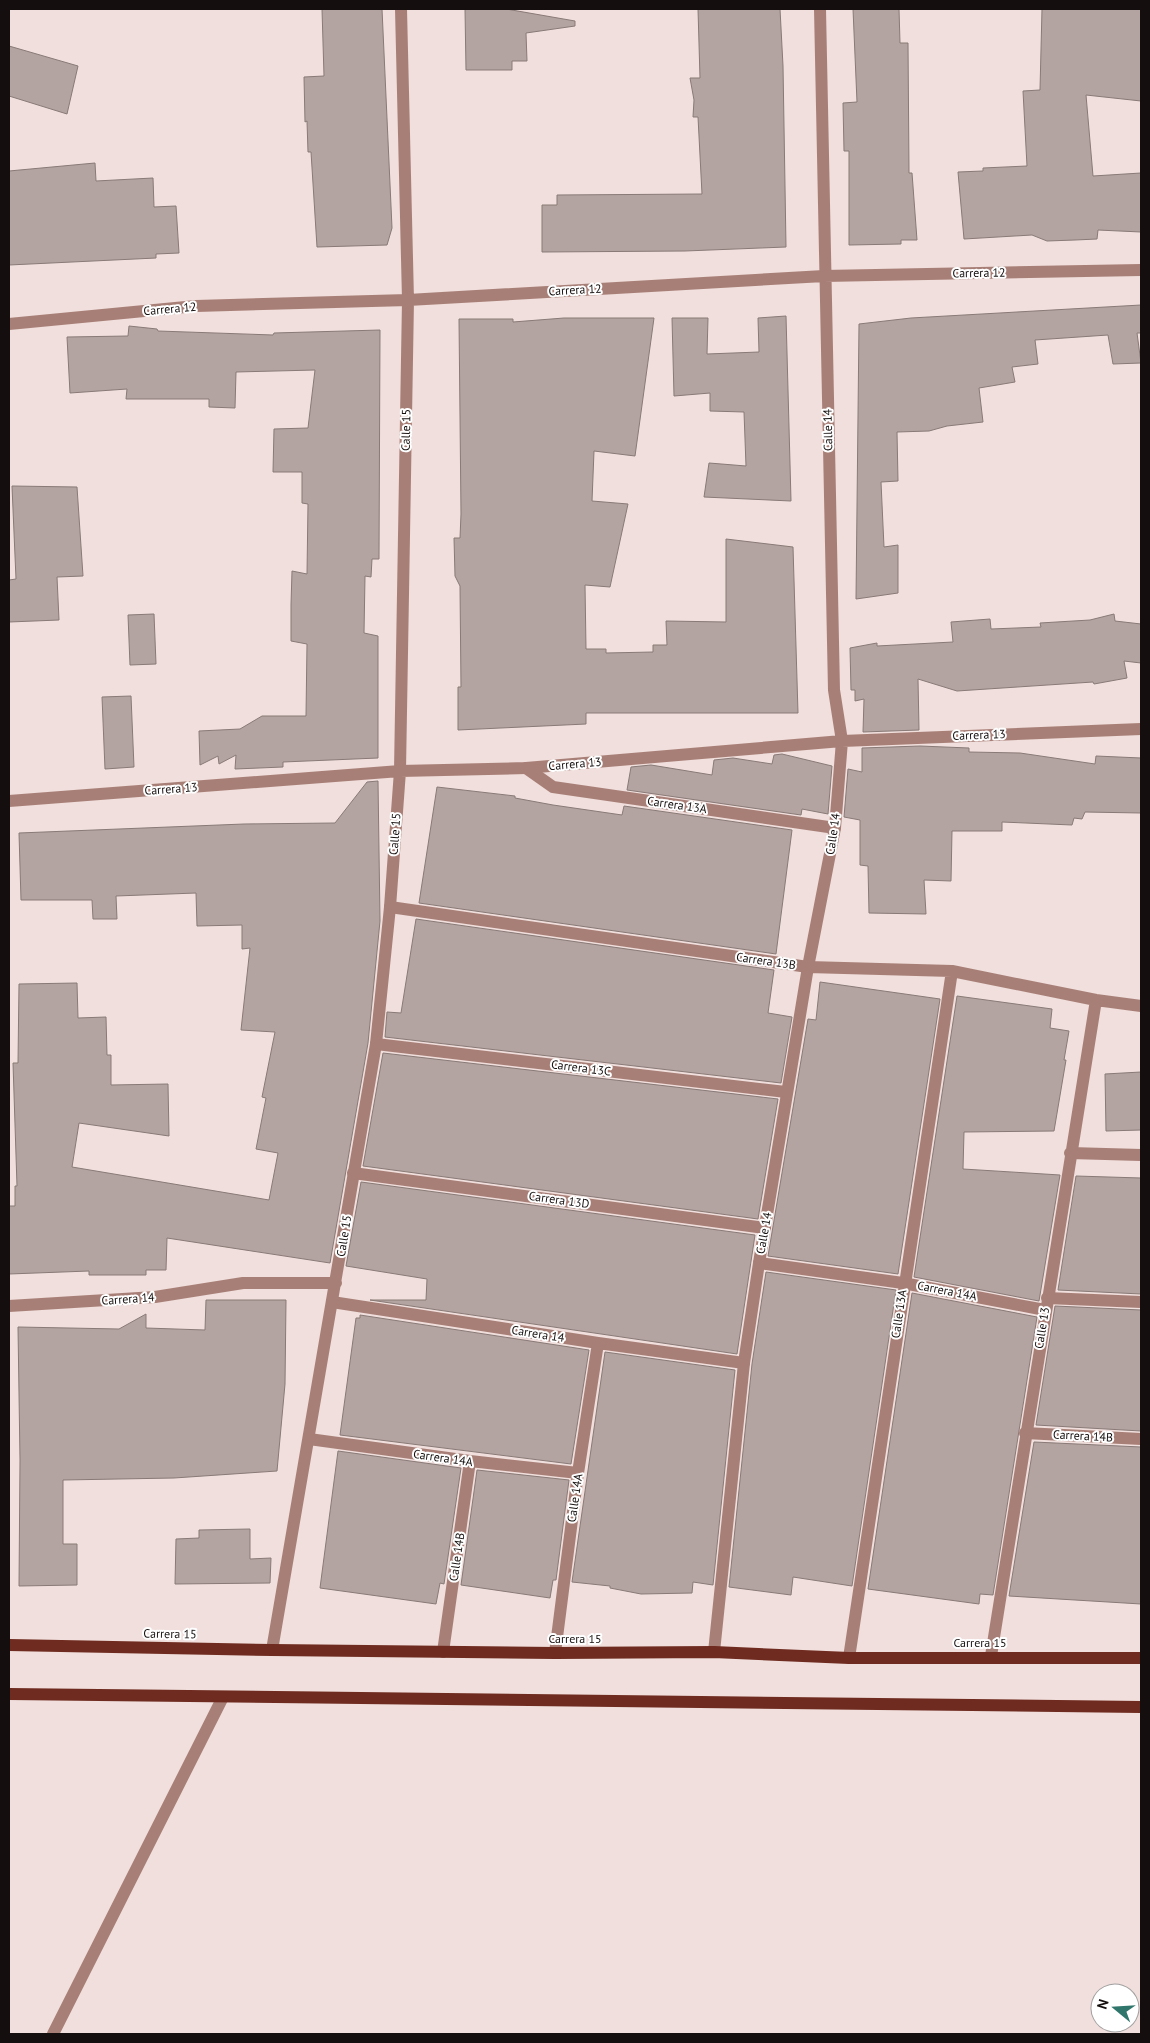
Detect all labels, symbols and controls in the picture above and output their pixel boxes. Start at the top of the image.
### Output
street label: Carrera 12 [952,265,1006,280]
street label: Carrera 12 [548,281,602,298]
street label: Carrera 12 [143,299,197,318]
street label: Calle 14 [820,408,835,451]
street label: Calle 15 [398,409,413,451]
street label: Carrera 13 [952,726,1006,743]
street label: Carrera 13 [548,754,602,773]
street label: Carrera 13 [144,779,198,798]
street label: Carrera 13A [646,793,708,816]
street label: Calle 15 [386,812,403,855]
street label: Calle 14 [822,812,843,856]
street label: Carrera 13B [735,949,797,972]
street label: Carrera 13C [550,1056,612,1079]
street label: Carrera 13D [528,1188,590,1211]
street label: Calle 14 [752,1210,775,1255]
street label: Calle 15 [333,1214,354,1258]
street label: Carrera 14A [916,1277,978,1304]
street label: Carrera 14 [101,1289,155,1308]
street label: Calle 13A [888,1289,909,1339]
street label: Calle 13 [1031,1306,1052,1350]
street label: Carrera 14 [511,1322,566,1345]
street label: Carrera 14B [1053,1426,1113,1445]
street label: Carrera 14A [412,1446,474,1469]
street label: Calle 14A [564,1473,585,1523]
street label: Calle 14B [446,1532,467,1582]
street label: Carrera 15 [143,1626,197,1641]
street label: Carrera 15 [548,1631,602,1646]
street label: Carrera 15 [953,1635,1007,1650]
north arrow [1090,1983,1140,2033]
text: N [1093,1997,1113,2011]

